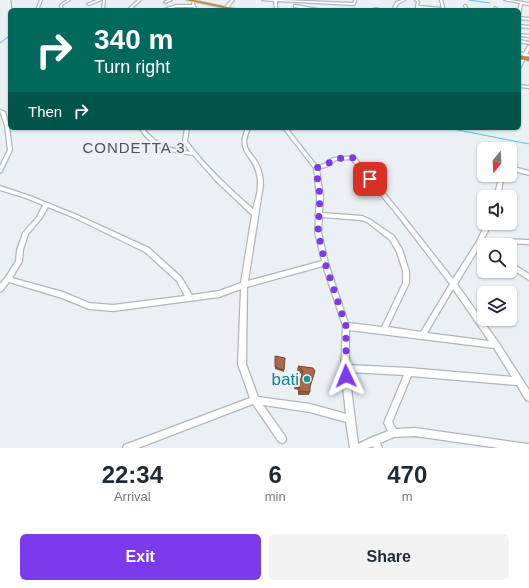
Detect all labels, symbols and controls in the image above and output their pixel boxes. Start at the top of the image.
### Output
icon: right [28,24,80,76]
text: 340 m [94,24,173,55]
text: Turn right [94,57,170,77]
icon: right [70,100,92,122]
text: Then [28,103,62,120]
district label: СONDETTA 3 [82,139,186,156]
north arrow [477,142,517,182]
map controls [477,142,517,326]
pin [353,162,387,196]
icon: arrive [359,168,381,190]
button: sound [477,190,517,230]
button: search [477,238,517,278]
button: layers [477,286,517,326]
position arrow [325,355,367,397]
place label: bati [272,370,299,389]
marker: bati [302,374,312,384]
text: 22:34 [102,461,163,488]
text: 6 [268,461,282,488]
text: 470 [387,461,427,488]
text: Arrival [114,489,151,504]
text: min [265,489,286,504]
text: m [402,489,413,504]
button: Exit [20,534,261,580]
button: Share [269,534,509,580]

